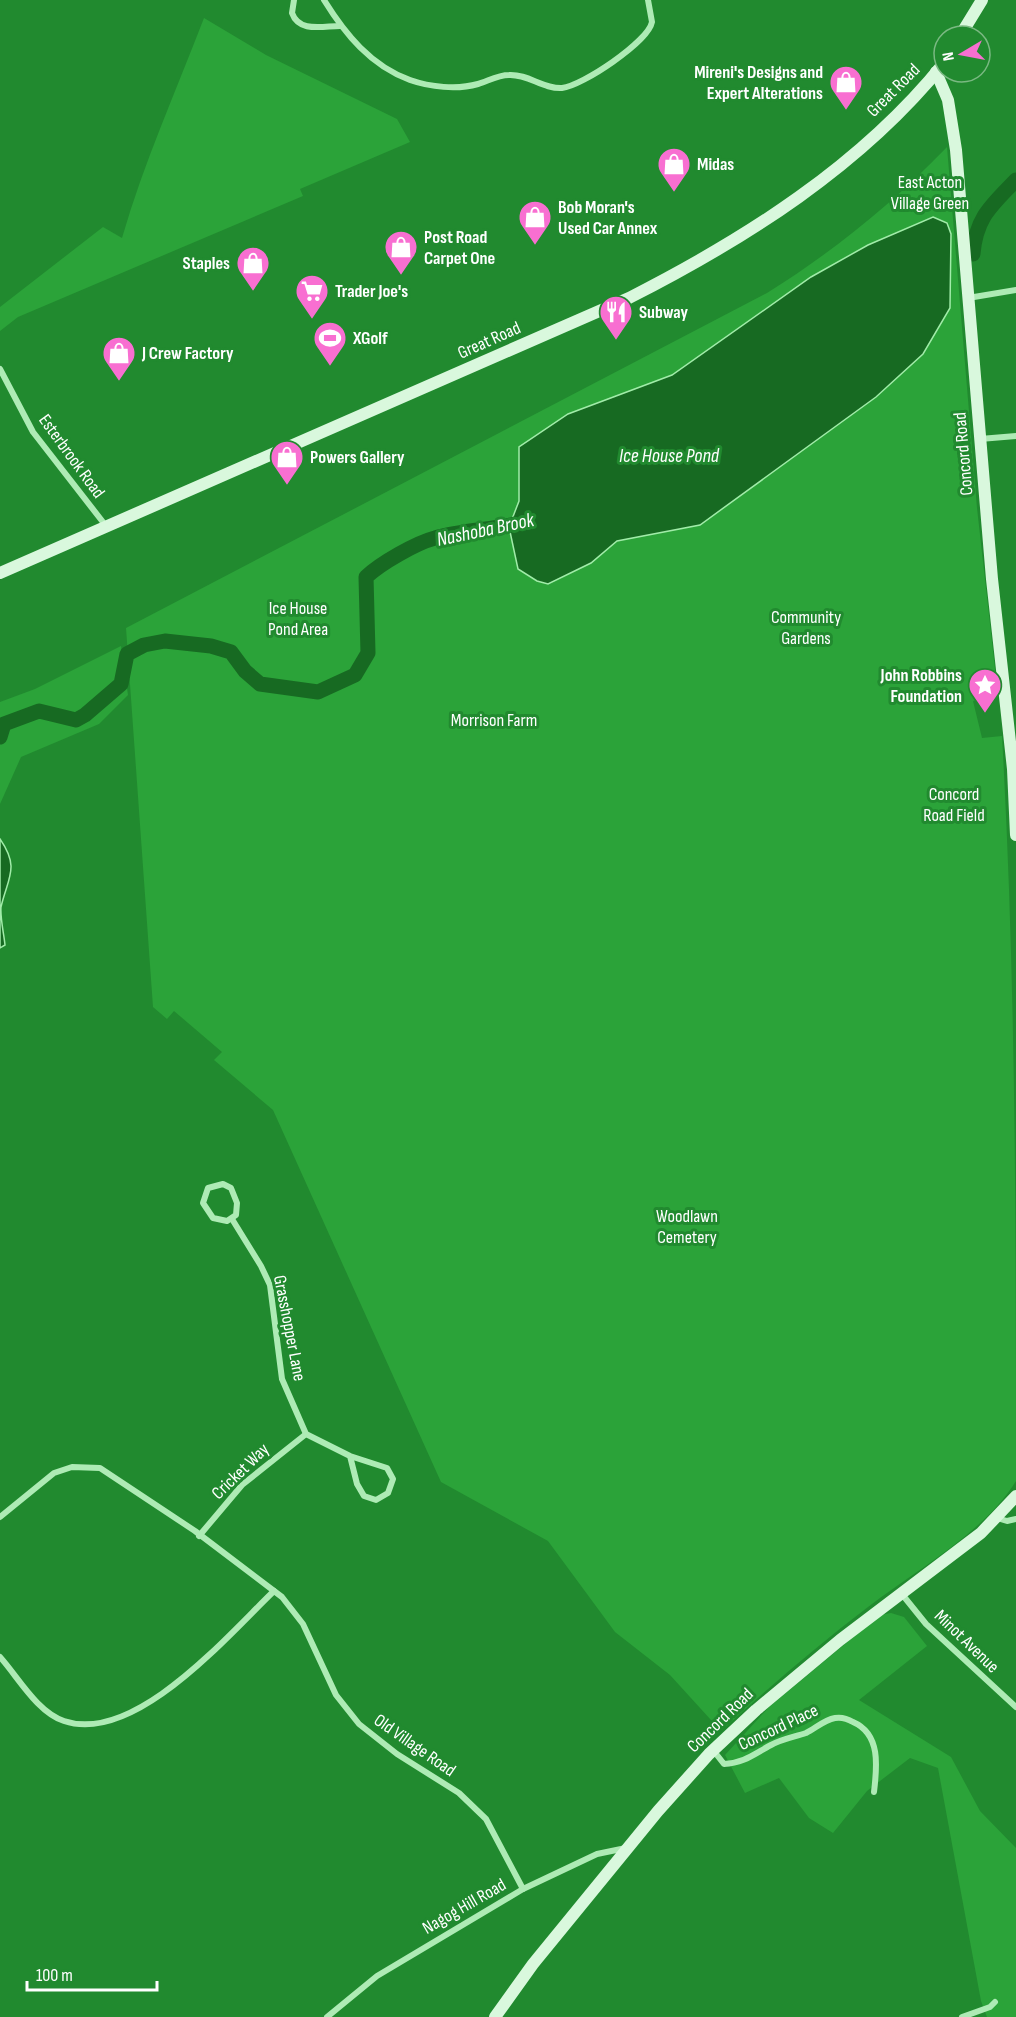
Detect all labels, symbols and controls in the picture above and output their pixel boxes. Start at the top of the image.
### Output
north arrow [932,24,992,84]
text: N [939,50,959,62]
street label: Great Road [862,59,924,121]
place label: Mireni's Designs and Expert Alterations [694,62,823,104]
shop icon: Mireni's Designs and Expert Alterations [828,64,864,111]
shop icon: Midas [656,146,692,193]
place label: Midas [697,154,734,175]
park label: East Acton Village Green [891,172,969,214]
place label: Bob Moran's Used Car Annex [558,197,658,239]
shop icon: Bob Moran's Used Car Annex [517,199,553,246]
place label: Post Road Carpet One [424,227,495,269]
shop icon: Post Road Carpet One [383,229,419,276]
shop icon: Staples [235,245,271,292]
place label: Staples [183,253,230,274]
supermarket icon: Trader Joe's [294,273,330,320]
place label: Trader Joe's [335,281,408,302]
restaurant icon: Subway [598,294,634,341]
place label: Subway [639,302,689,323]
street label: Great Road [455,317,524,364]
sports icon: XGolf [312,320,348,367]
place label: XGolf [352,328,388,349]
shop icon: J Crew Factory [101,335,137,382]
place label: J Crew Factory [141,343,234,364]
street label: Esterbrook Road [34,410,109,502]
street label: Concord Road [949,411,978,497]
shop icon: Powers Gallery [269,439,305,486]
water label: Ice House Pond [619,444,720,468]
place label: Powers Gallery [310,447,405,468]
water label: Nashoba Brook [434,508,537,552]
park label: Ice House Pond Area [268,598,328,640]
park label: Community Gardens [771,607,841,649]
place label: John Robbins Foundation [880,665,962,707]
place icon: John Robbins Foundation [967,667,1003,714]
park label: Morrison Farm [451,710,537,731]
park label: Concord Road Field [923,784,985,826]
park label: Woodlawn Cemetery [656,1206,718,1248]
street label: Grasshopper Lane [269,1273,310,1383]
street label: Cricket Way [207,1439,273,1504]
street label: Minot Avenue [930,1605,1003,1677]
street label: Concord Road [683,1684,758,1757]
street label: Concord Place [735,1700,822,1755]
street label: Old Village Road [370,1710,460,1781]
street label: Nagog Hill Road [419,1874,510,1939]
scale bar [27,1954,158,1992]
text: 100 m [36,1965,73,1986]

